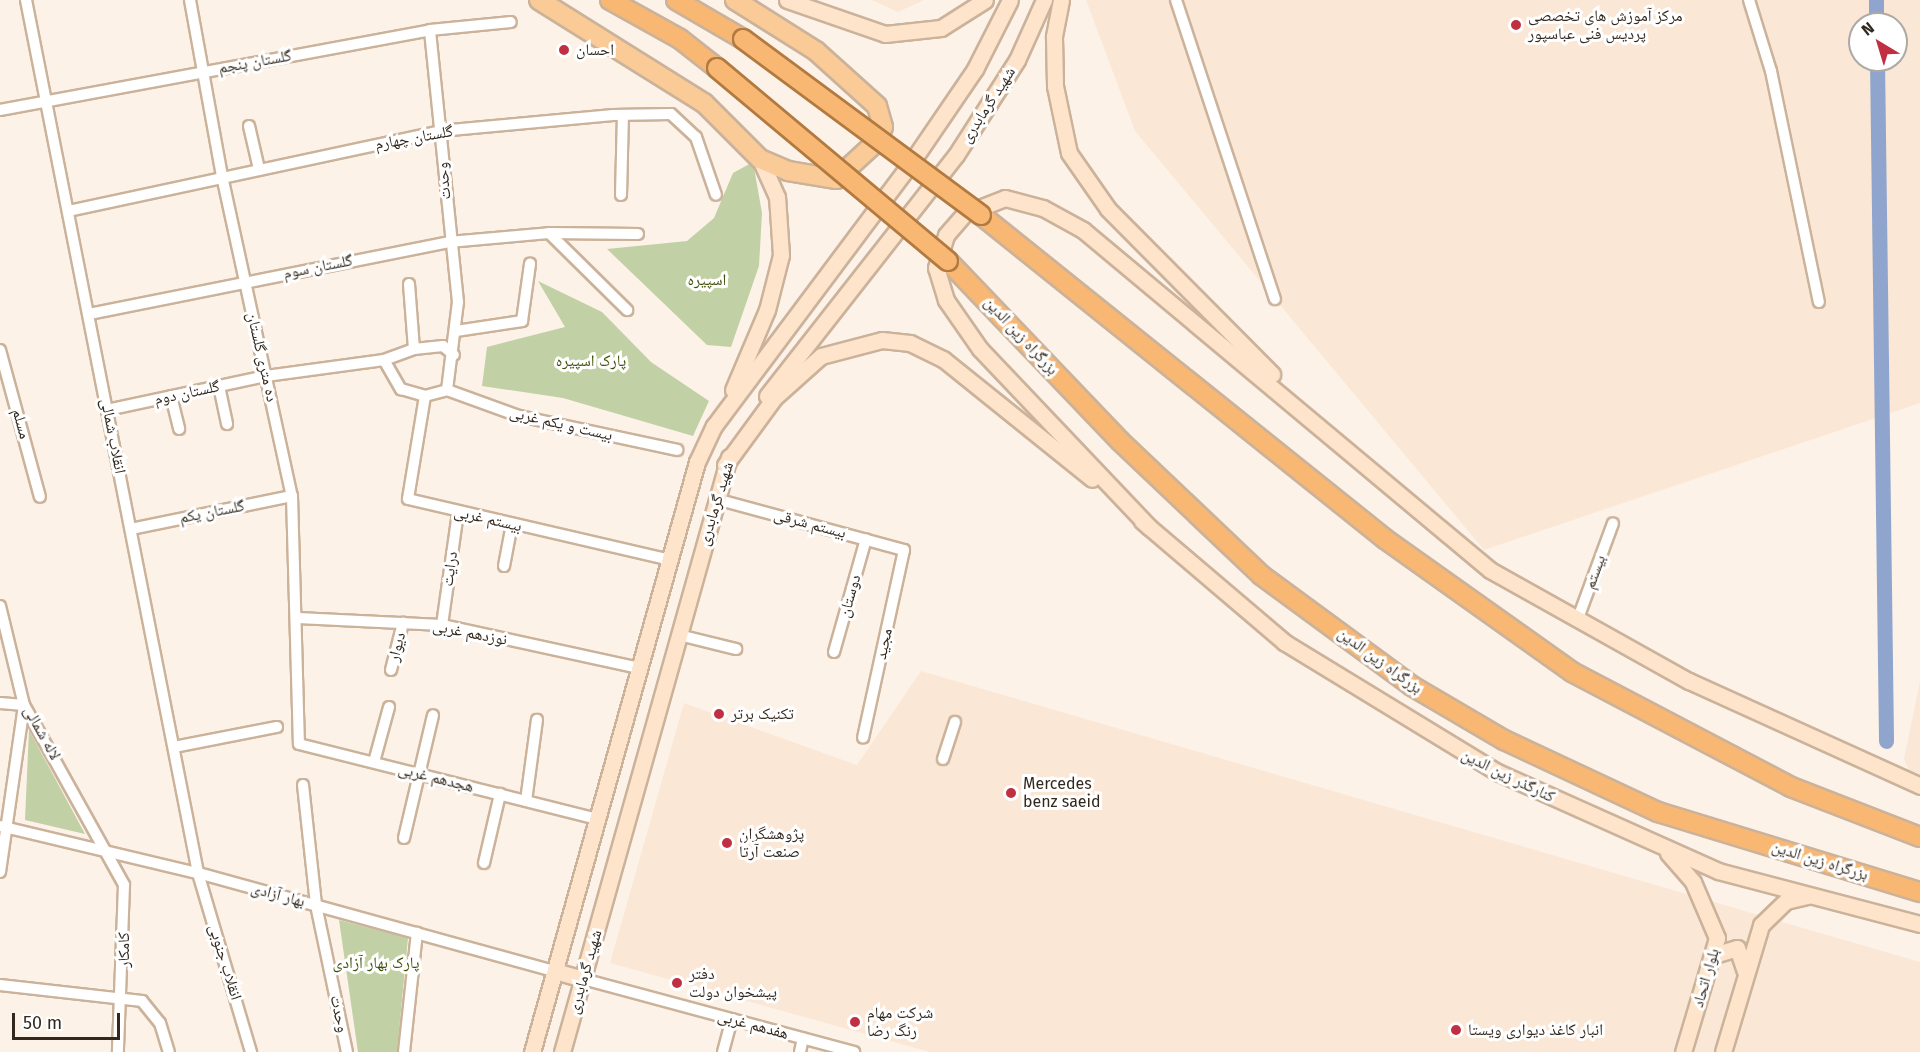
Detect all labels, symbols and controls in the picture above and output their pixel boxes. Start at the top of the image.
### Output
place label: مرکز آموزش های تخصصی پردیس فنی عباسپور [1528,6,1683,44]
north arrow [1848,12,1908,72]
marker: مرکز آموزش های تخصصی پردیس فنی عباسپور [1509,18,1523,32]
text: N [1858,18,1878,40]
place label: احسان [576,40,614,60]
marker: احسان [557,43,571,57]
street label: گلستان پنجم [217,46,293,78]
street label: شهید گرمابدری [956,63,1020,147]
street label: گلستان چهارم [373,122,455,154]
street label: وحدت [433,161,455,201]
street label: گلستان سوم [282,251,354,283]
park label: اسپیره [688,270,726,290]
street label: بزرگراه زین الدین [980,293,1062,379]
street label: ده متری گلستان [242,310,282,404]
park label: پارک اسپیره [556,351,626,371]
street label: گلستان دوم [152,377,222,409]
street label: انقلاب شمالی [96,397,130,475]
street label: بیست و یکم غربی [508,403,614,445]
street label: مسلم [8,407,34,441]
street label: شهید گرمابدری [694,460,738,548]
street label: گلستان یکم [178,496,246,528]
street label: بیستم غربی [452,502,524,536]
street label: بیستم شرقی [772,505,848,543]
street label: درایت [438,550,462,588]
street label: بیستم [1580,552,1610,592]
street label: دوستان [835,572,865,620]
street label: نوزدهم غربی [431,616,509,650]
street label: بزرگراه زین الدین [1334,624,1426,698]
street label: مجید [871,627,897,661]
street label: دیوار [384,630,410,664]
street label: لاله شمالی [19,703,65,763]
place label: تکنیک برتر [731,704,794,724]
marker: تکنیک برتر [712,707,726,721]
street label: کنارگذر زین الدین [1458,745,1558,807]
street label: هجدهم غربی [396,759,476,797]
place label: Mercedes benz saeid [1023,774,1101,812]
marker: Mercedes benz saeid [1004,786,1018,800]
place label: پژوهشگران صنعت آرتا [739,824,804,862]
marker: پژوهشگران صنعت آرتا [720,836,734,850]
street label: بزرگراه زین الدین [1770,837,1870,885]
street label: بهار آزادی [249,879,307,911]
street label: انقلاب جنوبی [204,922,246,1002]
street label: شهید گرمابدری [564,928,606,1016]
street label: کامکار [114,932,134,968]
street label: بلوار اتحاد [1688,946,1724,1010]
park label: پارک بهار آزادی [333,953,419,973]
place label: دفتر پیشخوان دولت [689,964,777,1002]
marker: دفتر پیشخوان دولت [670,976,684,990]
street label: وحدت [326,994,352,1034]
scale bar [15,1001,123,1039]
place label: شرکت مهام رنگ رضا [867,1003,933,1041]
street label: هفدهم غربی [715,1006,791,1044]
text: 50 m [23,1012,62,1034]
marker: شرکت مهام رنگ رضا [848,1015,862,1029]
place label: انبار کاغذ دیواری ویستا [1468,1020,1603,1040]
marker: انبار کاغذ دیواری ویستا [1449,1023,1463,1037]

